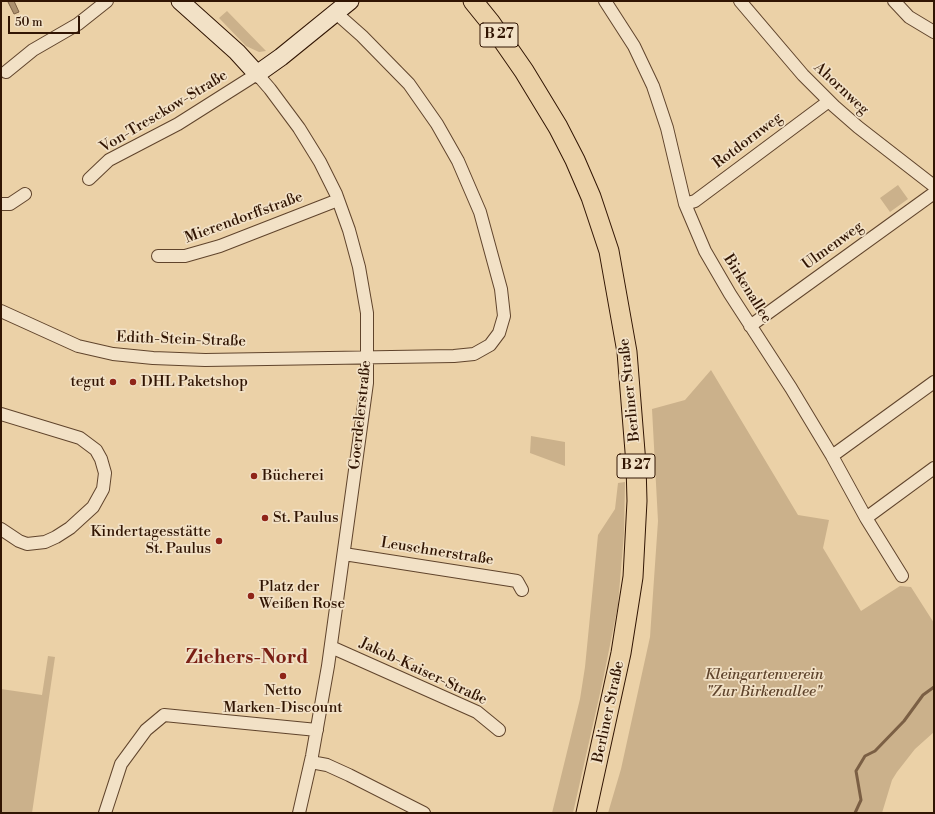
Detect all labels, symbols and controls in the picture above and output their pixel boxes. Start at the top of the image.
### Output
scale bar [10,8,82,34]
text: 50 m [15,15,43,30]
road number: B 27 [480,23,518,47]
street label: Ahornweg [810,59,872,119]
street label: Von-Tresckow-Straße [97,67,231,157]
street label: Rotdornweg [710,109,786,173]
street label: Mierendorffstraße [183,188,305,248]
street label: Ulmenweg [799,218,867,274]
street label: Birkenallee [719,251,775,327]
street label: Edith-Stein-Straße [116,329,246,351]
street label: Berliner Straße [616,337,644,443]
street label: Goerdelerstraße [346,359,376,471]
place label: tegut [71,373,105,391]
place label: DHL Paketshop [141,373,248,391]
marker: tegut [108,377,118,387]
marker: DHL Paketshop [128,377,138,387]
road number: B 27 [617,454,655,478]
place label: Bücherei [262,467,324,485]
marker: Bücherei [249,471,259,481]
place label: St. Paulus [273,509,339,527]
marker: St. Paulus [260,513,270,523]
place label: Kindertagesstätte St. Paulus [90,523,211,558]
street label: Leuschnerstraße [379,534,495,570]
marker: Kindertagesstätte St. Paulus [214,536,224,546]
place label: Platz der Weißen Rose [259,578,345,613]
marker: Platz der Weißen Rose [246,591,256,601]
street label: Jakob-Kaiser-Straße [356,635,490,709]
district label: Ziehers-Nord [186,647,308,669]
street label: Berliner Straße [589,659,629,765]
park label: Kleingartenverein "Zur Birkenallee" [705,666,823,701]
marker: Netto Marken-Discount [278,671,288,681]
place label: Netto Marken-Discount [223,682,343,717]

